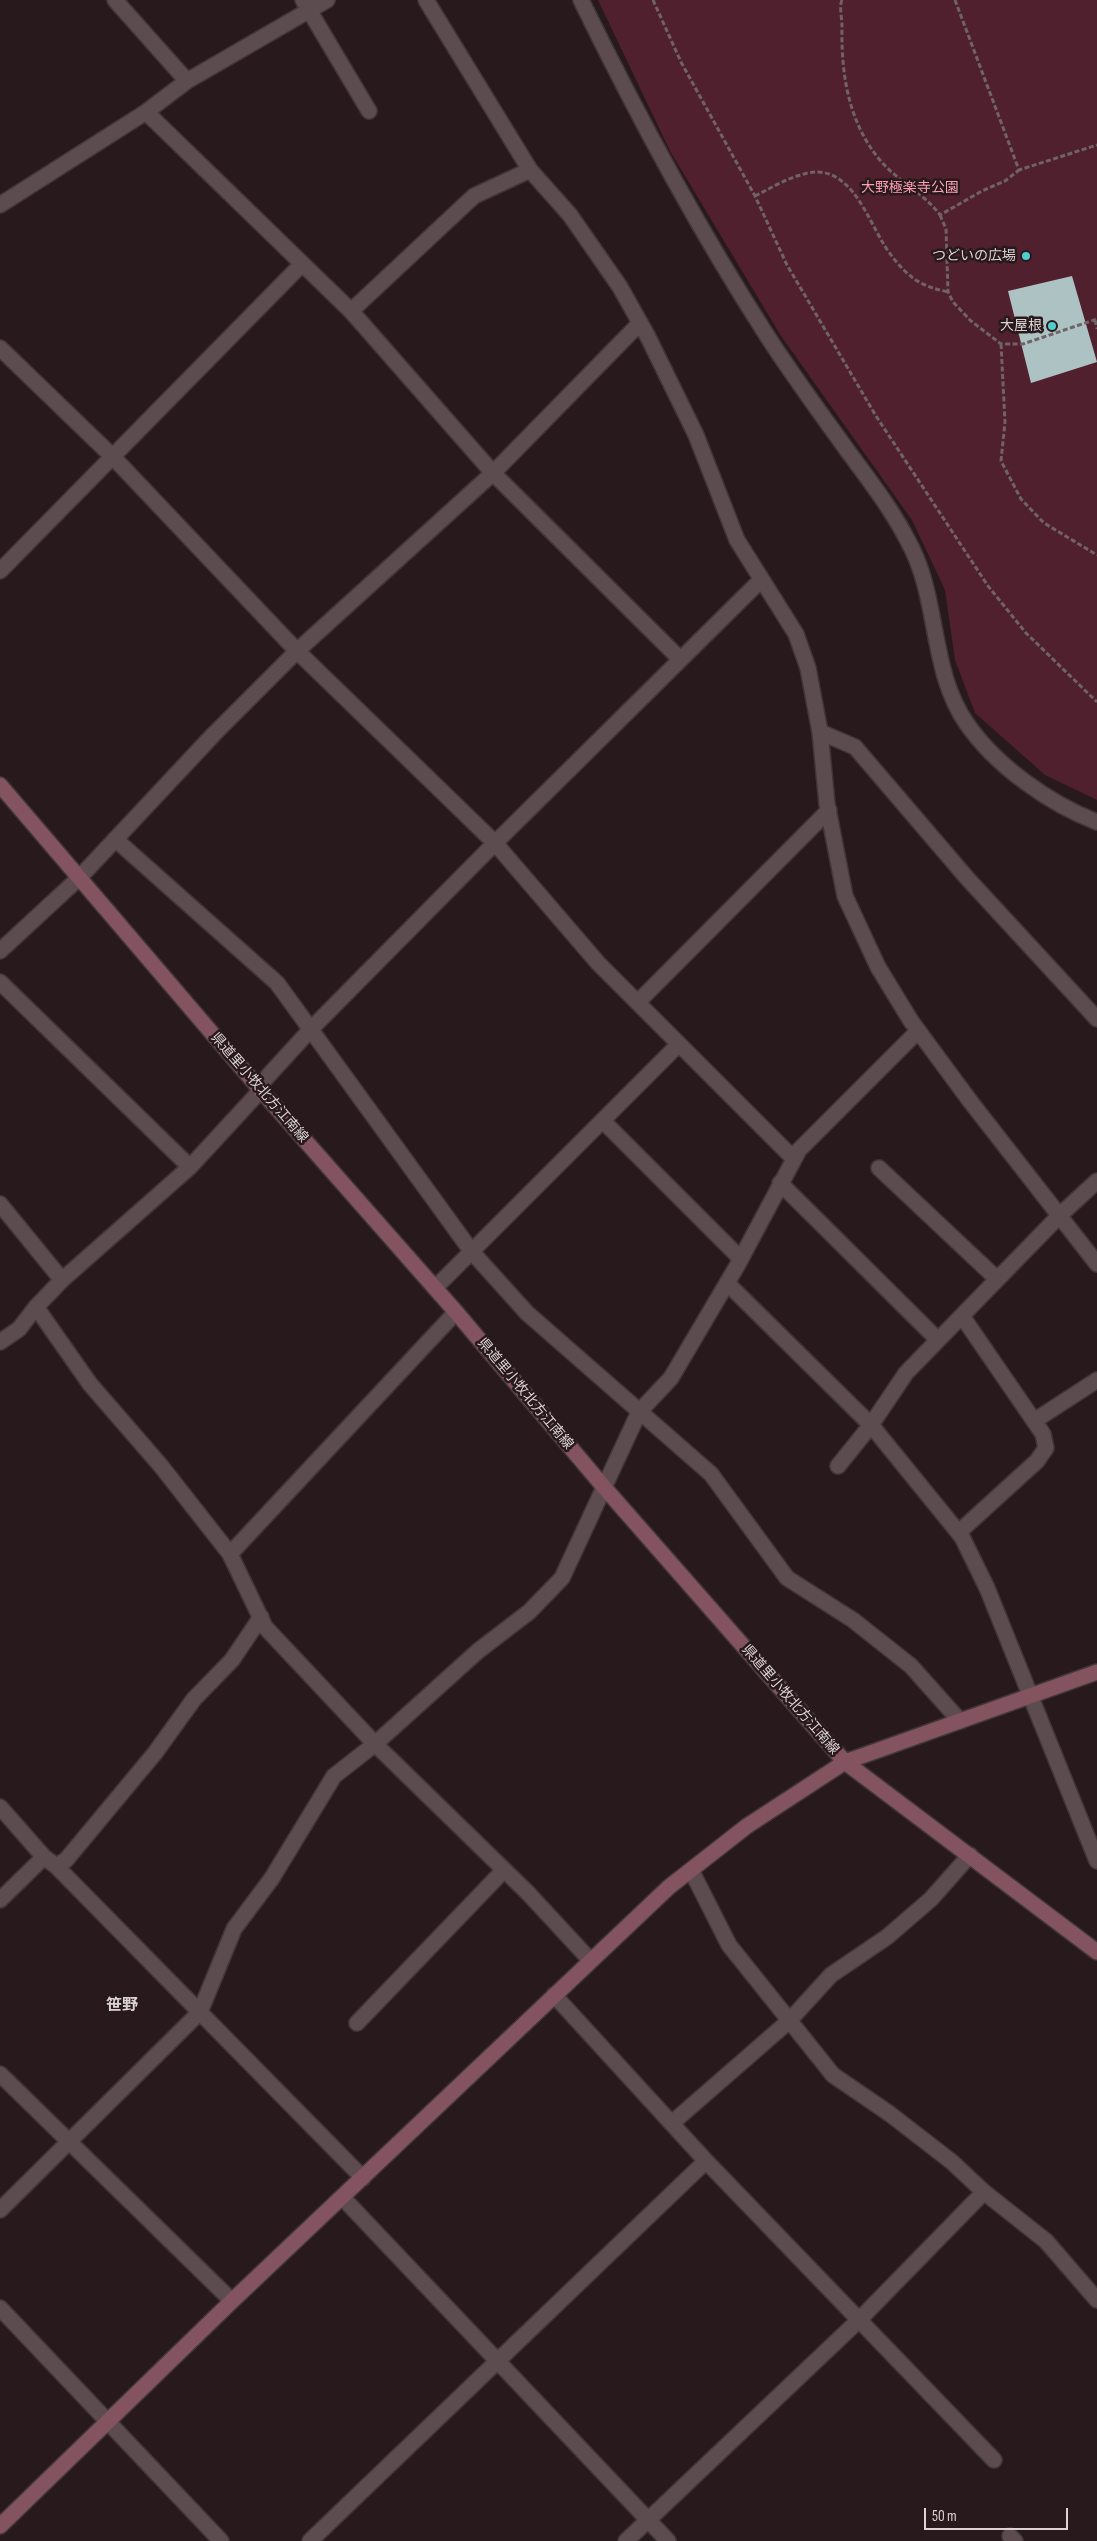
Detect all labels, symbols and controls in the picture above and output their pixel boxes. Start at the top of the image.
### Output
park label: 大野極楽寺公園 [861,180,959,196]
place label: つどいの広場 [932,248,1016,264]
marker: つどいの広場 [1020,250,1032,262]
place label: 大屋根 [1000,318,1042,334]
marker: 大屋根 [1046,320,1058,332]
street label: 県道里小牧北方江南線 [207,1030,311,1146]
street label: 県道里小牧北方江南線 [474,1335,576,1453]
street label: 県道里小牧北方江南線 [738,1642,842,1758]
district label: 笹野 [106,1996,138,2016]
scale bar [927,2498,1071,2530]
text: 50 m [932,2507,957,2526]

